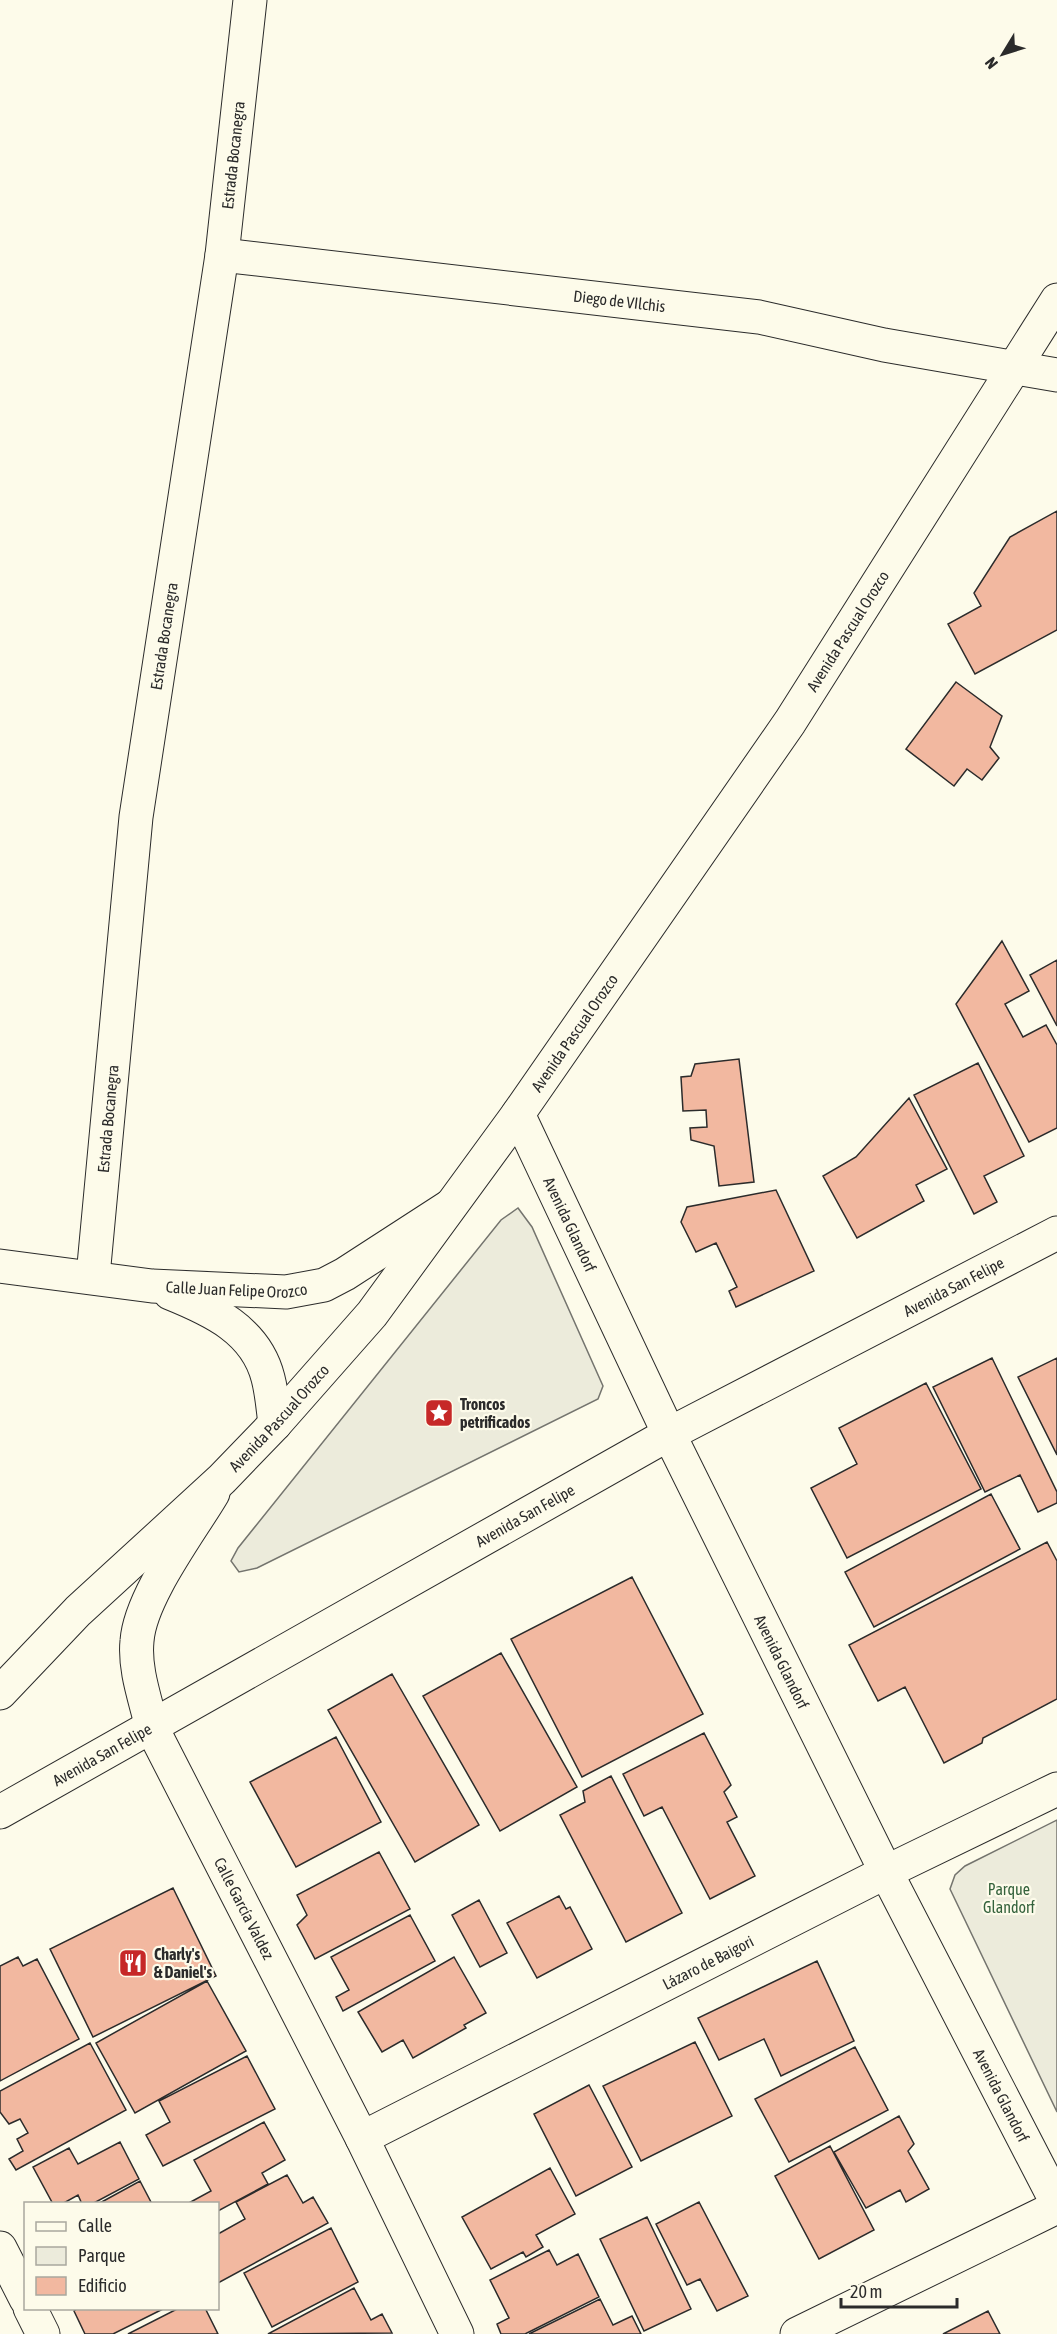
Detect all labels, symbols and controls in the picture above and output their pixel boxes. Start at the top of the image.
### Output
north arrow [973,24,1033,84]
text: N [981,54,1001,73]
street label: Estrada Bocanegra [218,100,248,210]
street label: Diego de VIlchis [572,287,667,315]
street label: Avenida Pascual Orozco [803,567,892,695]
street label: Estrada Bocanegra [147,581,181,691]
street label: Avenida Pascual Orozco [527,971,621,1095]
street label: Estrada Bocanegra [94,1064,122,1174]
street label: Avenida Glandorf [540,1174,600,1275]
street label: Avenida San Felipe [900,1253,1007,1320]
street label: Calle Juan Felipe Orozco [165,1278,309,1301]
street label: Avenida Pascual Orozco [225,1361,332,1475]
place label: Troncos petrificados [460,1395,530,1431]
place icon: Troncos petrificados [423,1397,455,1429]
street label: Avenida San Felipe [472,1480,578,1550]
street label: Avenida Glandorf [751,1612,813,1712]
street label: Avenida San Felipe [49,1719,154,1789]
street label: Calle García Valdez [211,1854,278,1962]
park label: Parque Glandorf [983,1880,1036,1916]
street label: Lázaro de Baigori [659,1932,756,1993]
place label: Charly's & Daniel's [154,1945,212,1981]
restaurant icon: Charly's & Daniel's [117,1947,149,1979]
street label: Avenida Glandorf [970,2046,1033,2145]
legend [24,2202,219,2310]
text: Calle [78,2215,112,2236]
text: Parque [78,2245,126,2266]
scale bar [841,2271,956,2309]
text: Edificio [78,2275,127,2296]
text: 20 m [850,2281,882,2302]

